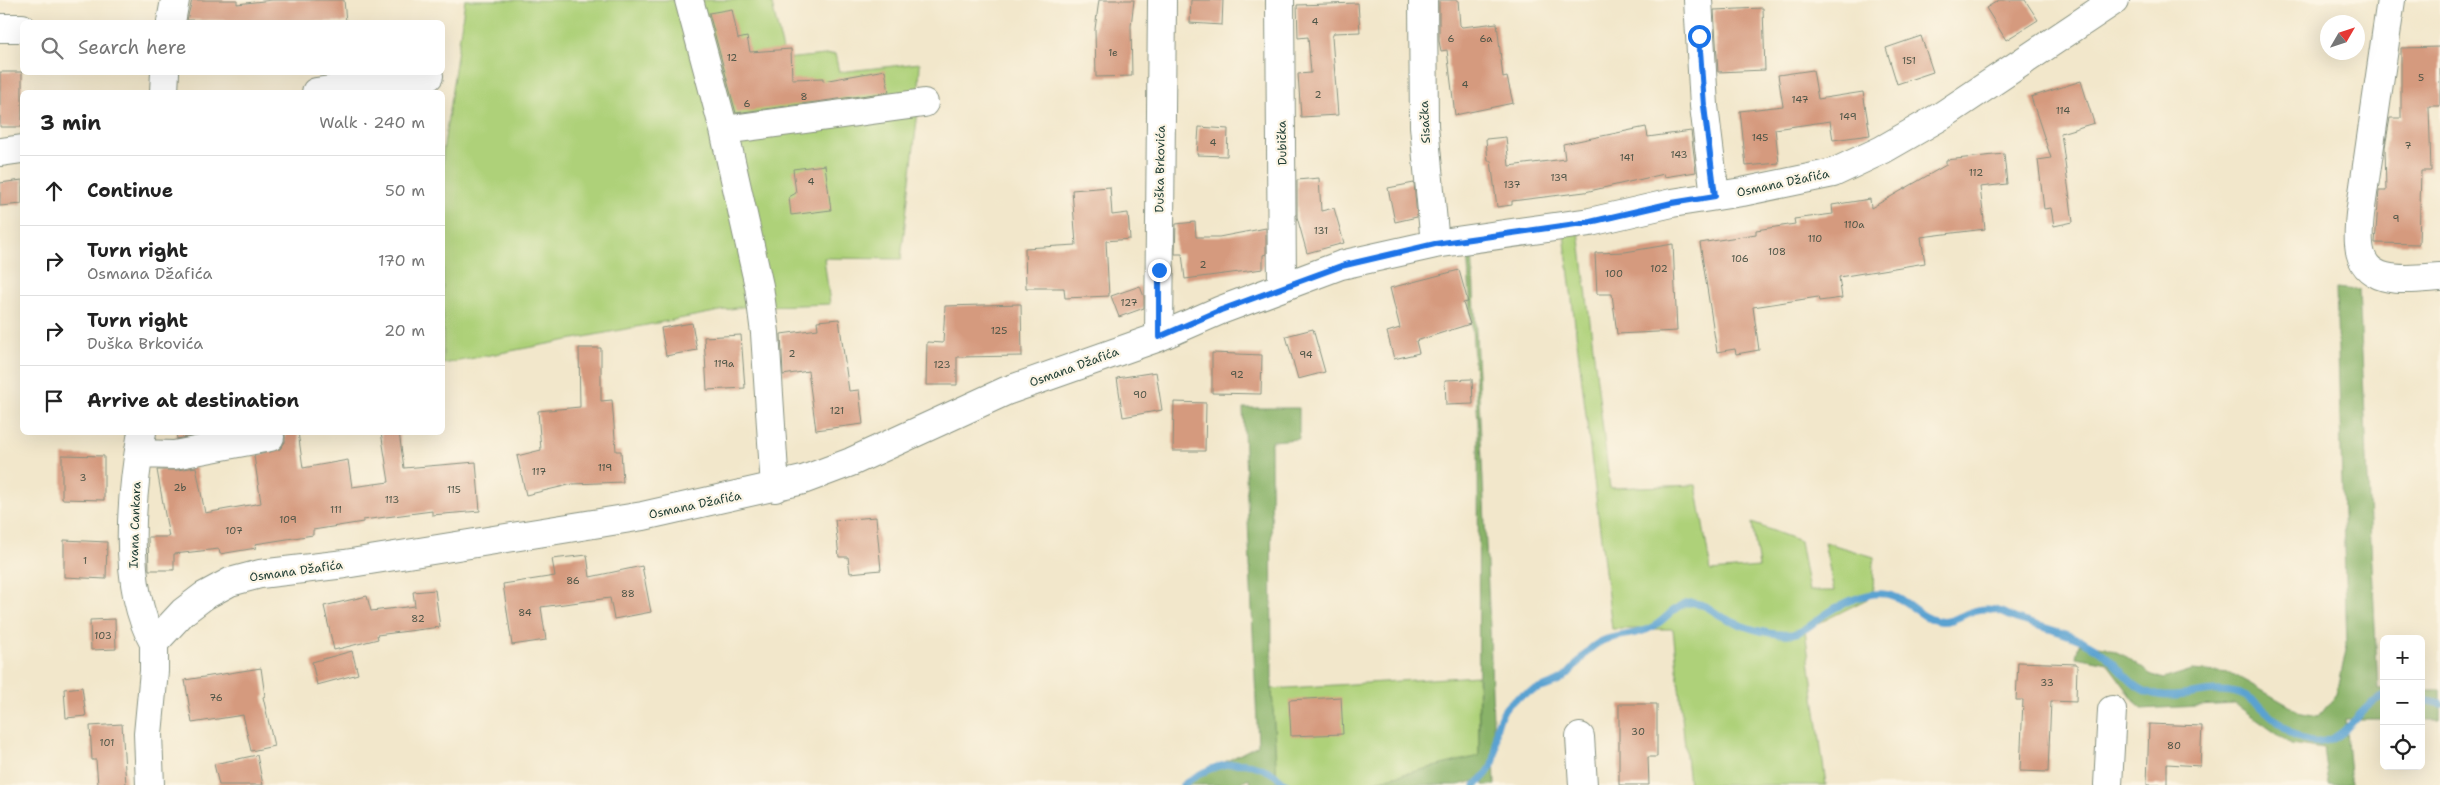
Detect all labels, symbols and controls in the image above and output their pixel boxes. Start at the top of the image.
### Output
house number: 4 [1312,15,1319,28]
north arrow [2320,15,2365,60]
search box [20,20,445,75]
route start [1688,25,1711,48]
house number: 6 [1448,32,1455,45]
house number: 6a [1479,32,1493,45]
icon: search [38,34,66,62]
text: Search here [78,35,187,60]
house number: 1e [1108,46,1118,59]
house number: 12 [727,51,737,64]
house number: 151 [1902,54,1916,67]
house number: 5 [2418,71,2424,84]
house number: 4 [1462,78,1469,91]
house number: 2 [1315,88,1322,101]
house number: 8 [801,90,808,103]
house number: 147 [1791,93,1809,106]
house number: 6 [744,97,751,110]
street label: Sisačka [1416,100,1434,144]
house number: 114 [2056,104,2070,117]
text: 3 min [40,109,101,137]
house number: 149 [1839,110,1857,123]
text: Walk · 240 m [319,112,425,133]
street label: Dubička [1274,120,1290,166]
street label: Duška Brkovića [1151,125,1169,213]
house number: 145 [1752,131,1768,144]
house number: 4 [1210,136,1217,149]
house number: 7 [2405,139,2412,152]
house number: 143 [1670,148,1688,161]
house number: 141 [1620,151,1634,164]
street label: Osmana Džafića [1735,165,1831,201]
house number: 112 [1969,166,1983,179]
house number: 139 [1550,171,1568,184]
house number: 4 [808,175,815,188]
icon: ahead [40,177,68,205]
text: Continue [87,178,173,203]
house number: 137 [1504,178,1520,191]
text: 50 m [385,180,425,201]
house number: 9 [2393,212,2400,225]
house number: 110a [1844,218,1865,231]
house number: 131 [1314,224,1328,237]
house number: 110 [1808,232,1822,245]
text: Turn right [87,238,188,263]
house number: 108 [1768,245,1786,258]
icon: right [40,247,68,275]
text: 170 m [378,250,425,271]
house number: 106 [1731,252,1749,265]
house number: 2 [1200,258,1207,271]
route end [1148,259,1171,282]
house number: 102 [1650,262,1668,275]
text: Osmana Džafića [87,263,212,284]
house number: 100 [1605,267,1623,280]
house number: 127 [1121,296,1137,309]
text: Turn right [87,308,188,333]
icon: right [40,317,68,345]
text: 20 m [384,320,425,341]
house number: 125 [991,324,1007,337]
text: Duška Brkovića [87,333,203,354]
street label: Osmana Džafića [1027,343,1121,391]
house number: 2 [789,347,796,360]
house number: 94 [1299,348,1313,361]
house number: 119a [714,357,735,370]
house number: 123 [933,358,951,371]
house number: 92 [1230,368,1244,381]
icon: arrive [40,387,68,415]
text: Arrive at destination [87,388,299,413]
house number: 90 [1133,388,1147,401]
house number: 121 [830,404,844,417]
house number: 119 [598,461,612,474]
house number: 117 [532,465,546,478]
house number: 3 [80,471,87,484]
street label: Ivana Cankara [125,481,145,569]
house number: 2b [174,481,187,494]
house number: 115 [447,483,461,496]
street label: Osmana Džafića [647,487,743,523]
house number: 113 [385,493,399,506]
house number: 111 [330,503,342,516]
house number: 109 [279,513,297,526]
house number: 107 [225,524,243,537]
house number: 1 [83,554,87,567]
street label: Osmana Džafića [248,556,344,585]
house number: 86 [566,574,580,587]
house number: 88 [621,587,635,600]
house number: 84 [518,606,532,619]
house number: 82 [411,612,425,625]
house number: 103 [94,629,112,642]
map controls [2380,635,2425,770]
button: + [2380,635,2425,680]
house number: 33 [2040,676,2054,689]
button: − [2380,680,2425,725]
house number: 76 [209,691,223,704]
house number: 30 [1631,725,1645,738]
button: locate [2380,725,2425,770]
house number: 101 [100,736,114,749]
house number: 80 [2167,739,2181,752]

